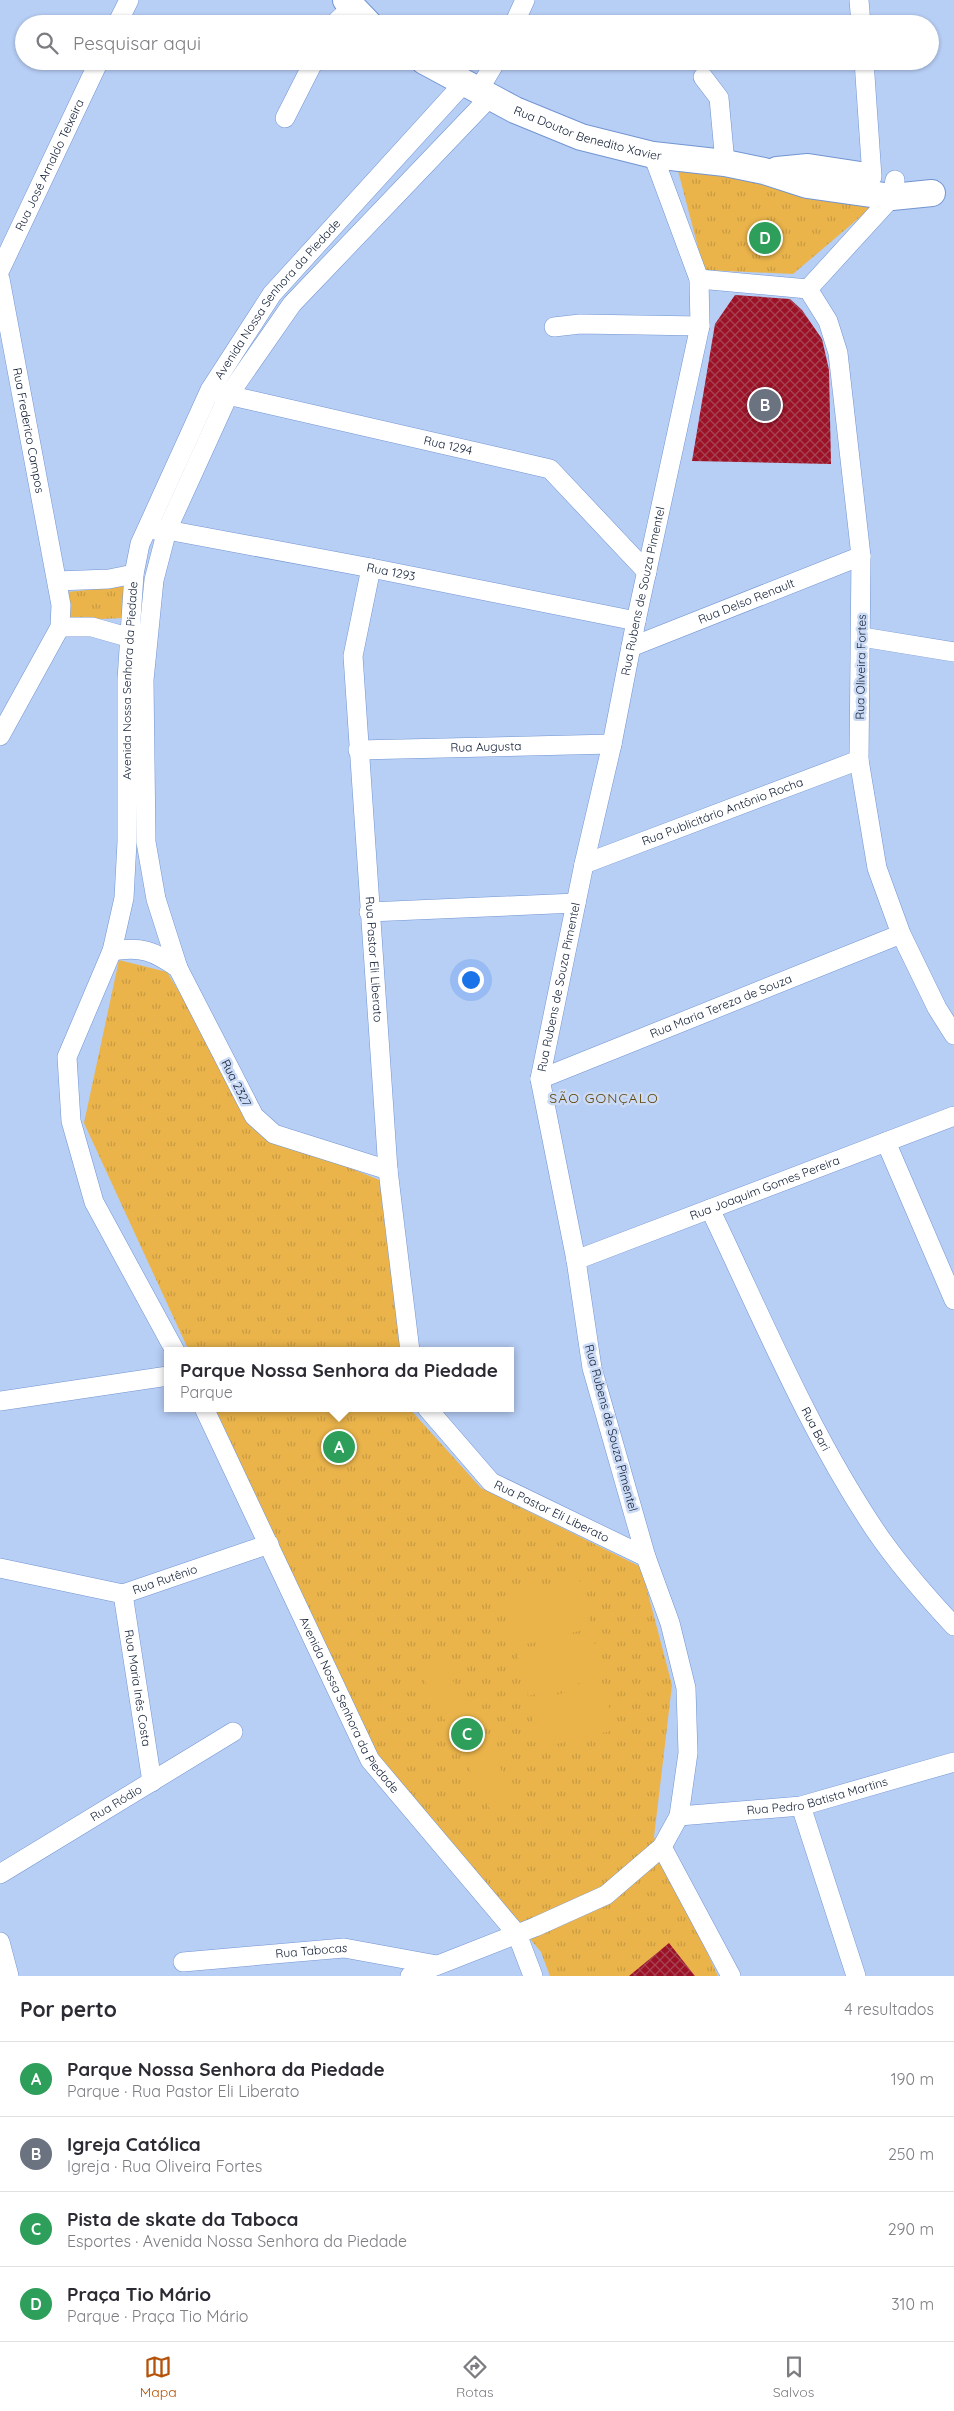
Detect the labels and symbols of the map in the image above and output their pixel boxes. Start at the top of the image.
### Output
street label: Rua José Arnaldo Teixeira [12,97,87,233]
street label: Rua Doutor Benedito Xavier [512,102,663,163]
street label: Avenida Nossa Senhora da Piedade [211,216,344,382]
pin: D [749,219,781,257]
street label: Rua Frederico Campos [10,366,48,495]
pin: B [749,386,781,424]
street label: Rua 1294 [422,432,474,458]
street label: Rua Rubens de Souza Pimentel [618,505,668,677]
street label: Rua 1293 [366,559,417,584]
street label: Rua Delso Renault [696,575,796,627]
street label: Avenida Nossa Senhora da Piedade [119,581,141,780]
street label: Rua Oliveira Fortes [852,614,869,720]
street label: Rua Augusta [450,738,522,755]
street label: Rua Publicitário Antônio Rocha [639,774,805,849]
street label: Rua Pastor Eli Liberato [362,896,386,1023]
street label: Rua Rubens de Souza Pimentel [534,901,583,1073]
your location [458,967,484,993]
street label: Rua Maria Tereza de Souza [648,971,794,1041]
street label: Rua 2327 [218,1057,255,1109]
district label: SÃO GONÇALO [549,1089,659,1107]
street label: Rua Joaquim Gomes Pereira [688,1152,842,1223]
street label: Rua Rubens de Souza Pimentel [582,1343,641,1513]
street label: Rua Bari [798,1404,834,1453]
pin: A [323,1428,355,1466]
street label: Rua Pastor Eli Liberato [492,1477,612,1545]
street label: Rua Rutênio [130,1561,199,1597]
street label: Avenida Nossa Senhora da Piedade [297,1614,403,1796]
street label: Rua Maria Inês Costa [122,1628,154,1747]
pin: C [451,1715,483,1753]
street label: Rua Pedro Batista Martins [746,1773,890,1817]
street label: Rua Ródio [87,1781,144,1824]
street label: Rua Tabocas [275,1940,349,1961]

